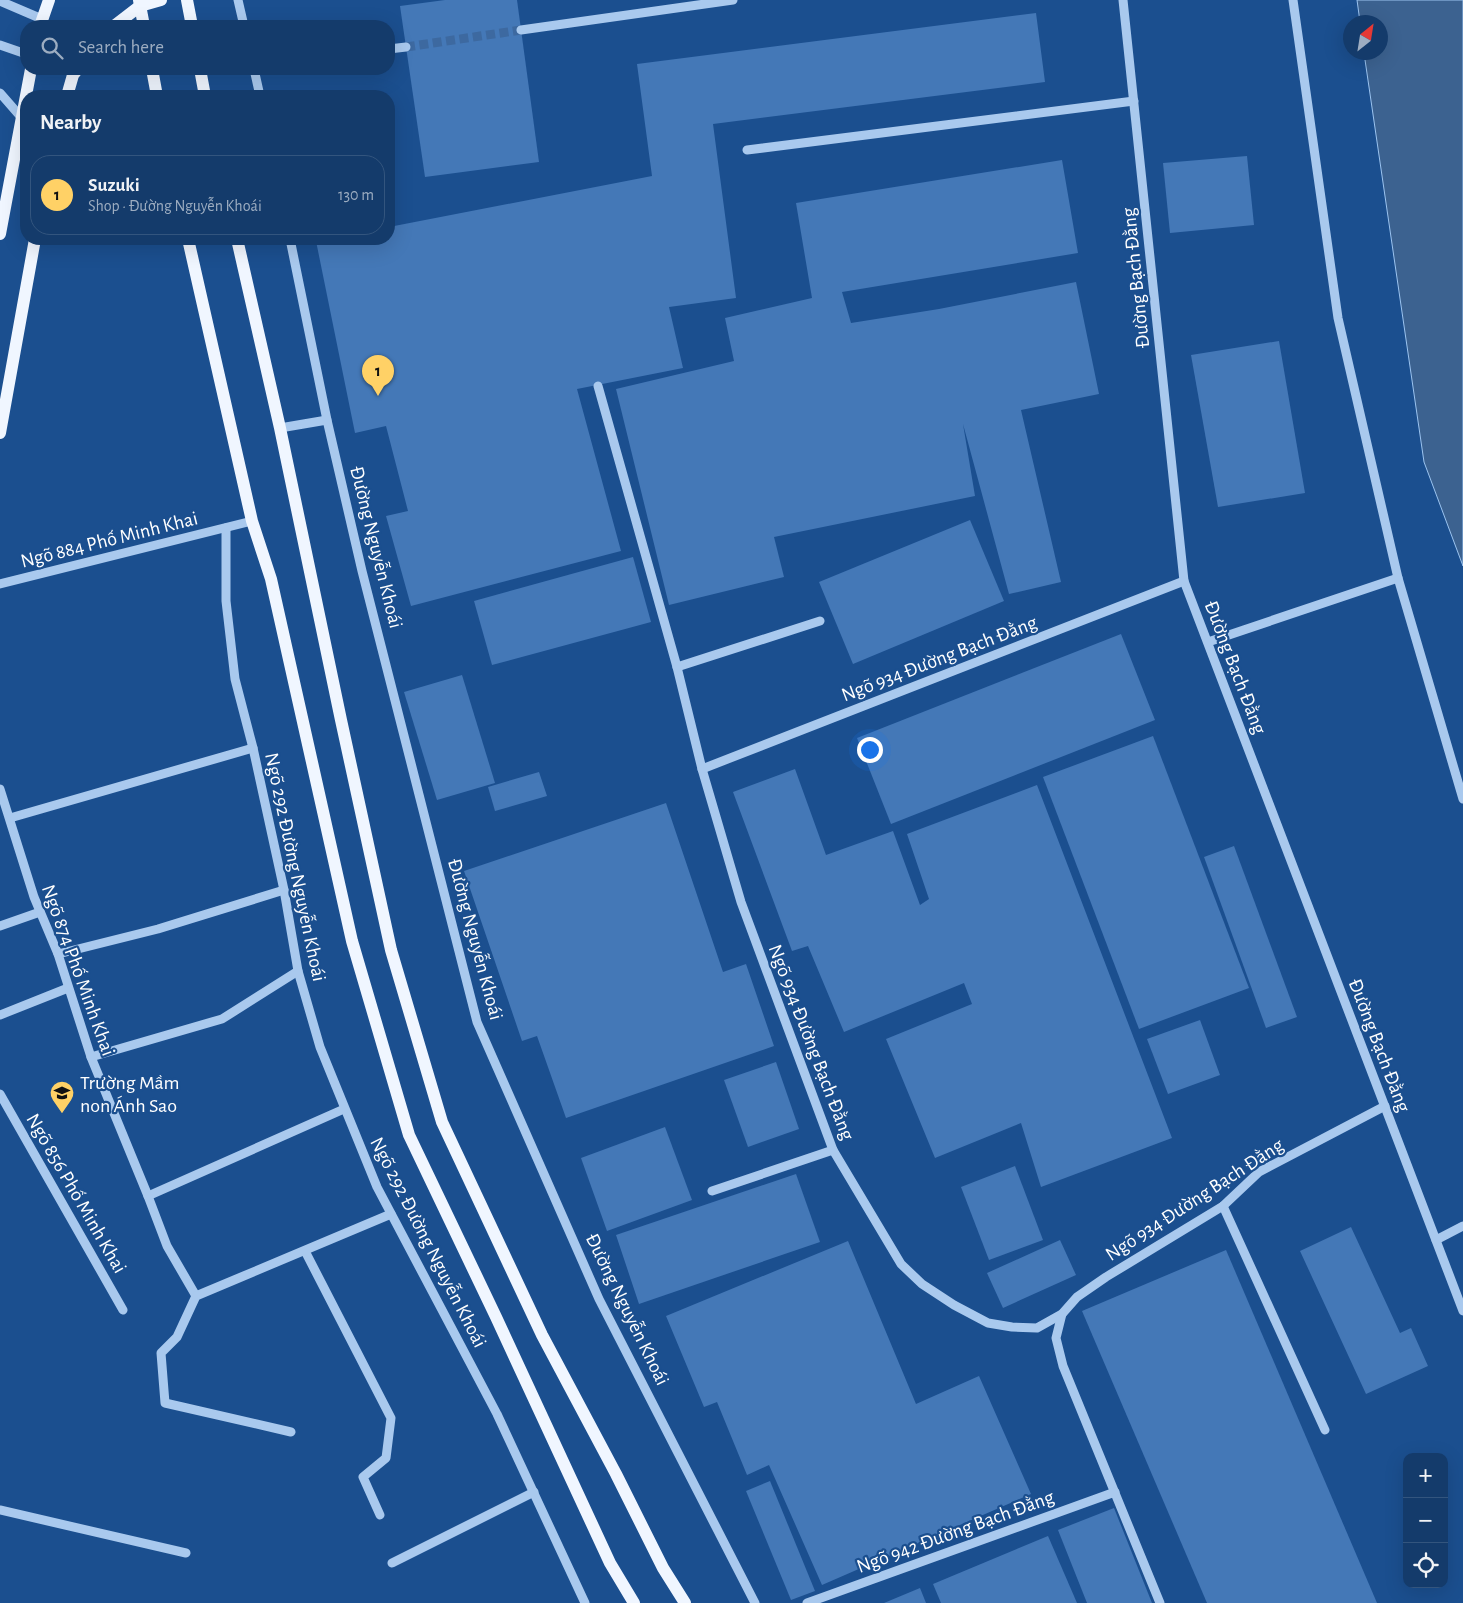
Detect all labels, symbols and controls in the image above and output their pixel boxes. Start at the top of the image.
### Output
north arrow [1343,15,1388,60]
search box [20,20,395,75]
icon: search [38,34,66,62]
text: Search here [78,38,164,57]
text: Nearby [40,112,101,133]
text: Suzuki [88,176,140,195]
text: 1 [54,187,60,203]
text: 130 m [338,187,374,203]
text: Shop · Đường Nguyễn Khoái [88,198,262,214]
street label: Đường Bạch Đằng [1119,206,1153,349]
pin: 1 [362,355,394,396]
street label: Đường Nguyễn Khoái [346,464,406,630]
street label: Ngõ 884 Phố Minh Khai [19,508,200,572]
street label: Đường Bạch Đằng [1200,598,1270,737]
street label: Ngõ 934 Đường Bạch Đằng [839,612,1040,705]
your location [857,737,883,763]
street label: Ngõ 292 Đường Nguyễn Khoái [261,751,329,983]
street label: Đường Nguyễn Khoái [444,856,506,1022]
street label: Ngõ 874 Phố Minh Khai [38,882,118,1059]
street label: Ngõ 934 Đường Bạch Đằng [765,942,858,1143]
street label: Đường Bạch Đằng [1344,976,1414,1115]
place label: Trường Mầm non Ánh Sao [80,1073,180,1116]
school or university icon: Trường Mầm non Ánh Sao [49,1080,75,1114]
street label: Ngõ 856 Phố Minh Khai [22,1110,130,1277]
street label: Ngõ 292 Đường Nguyễn Khoái [366,1134,490,1351]
street label: Ngõ 934 Đường Bạch Đằng [1102,1135,1287,1265]
street label: Đường Nguyễn Khoái [582,1230,673,1389]
map controls [1403,1453,1448,1588]
button: + [1403,1453,1448,1498]
street label: Ngõ 942 Đường Bạch Đằng [854,1487,1057,1577]
button: − [1403,1498,1448,1543]
button: locate [1403,1543,1448,1588]

